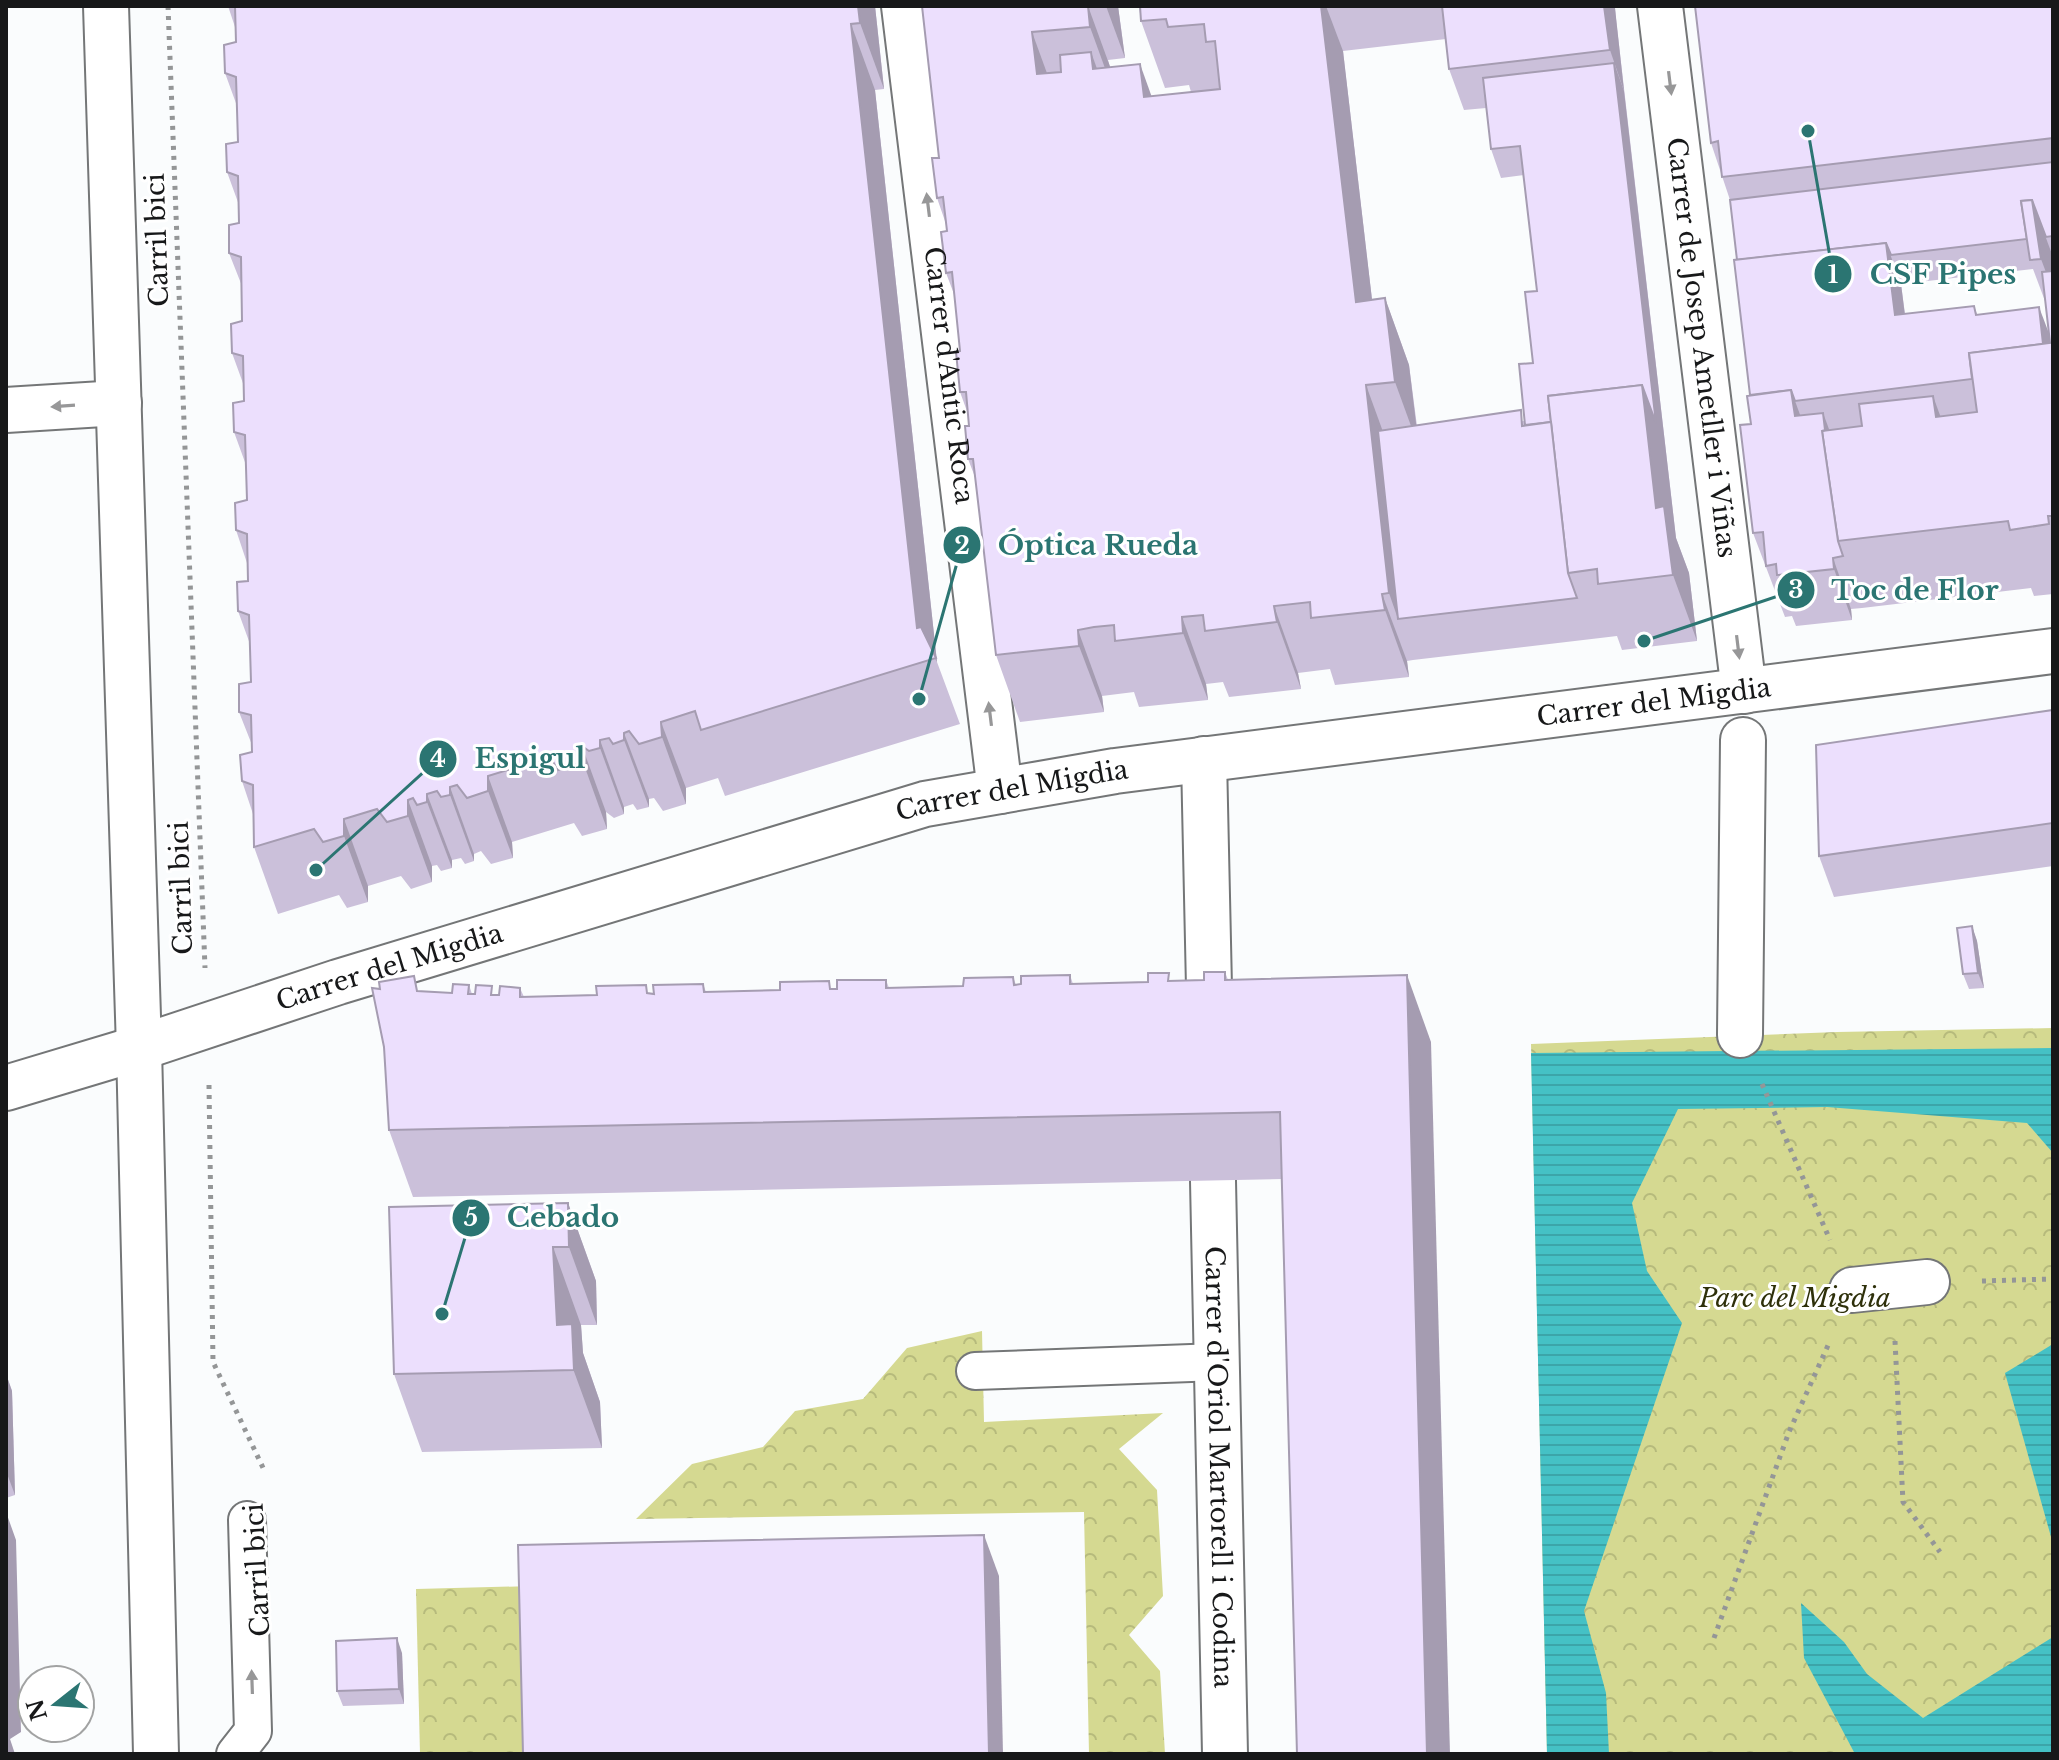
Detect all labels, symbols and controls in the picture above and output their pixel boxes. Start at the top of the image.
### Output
one-way arrow [1663,71,1676,96]
street label: Carrer de Josep Ametller i Viñas [1660,135,1744,560]
street label: Carril bici [139,173,175,307]
one-way arrow [921,192,934,217]
street label: Carrer d'Antic Roca [918,245,981,506]
callout: CSF Pipes [1813,248,2033,300]
text: CSF Pipes [1870,257,2016,292]
text: 1 [1828,260,1838,289]
one-way arrow [50,400,75,413]
callout: Óptica Rueda [942,519,1214,571]
text: Óptica Rueda [998,528,1198,563]
text: 2 [954,531,970,560]
callout: Toc de Flor [1776,564,2015,616]
text: Toc de Flor [1831,573,1999,608]
text: 3 [1788,575,1804,604]
one-way arrow [1732,635,1745,660]
street label: Carrer del Migdia [1535,671,1773,733]
one-way arrow [983,701,996,726]
callout: Espigul [418,733,601,785]
text: Espigul [475,741,586,776]
text: 4 [430,744,446,773]
street label: Carrer del Migdia [892,753,1131,828]
street label: Carril bici [163,821,199,955]
street label: Carrer del Migdia [272,917,507,1017]
callout: Cebado [451,1192,635,1244]
text: Cebado [507,1200,619,1235]
text: 5 [464,1203,478,1232]
street label: Carrer d'Oriol Martorell i Codina [1198,1246,1240,1689]
park label: Parc del Migdia [1698,1282,1891,1314]
street label: Carril bici [238,1502,276,1638]
north arrow [16,1664,96,1744]
one-way arrow [245,1669,258,1694]
text: N [21,1696,53,1724]

